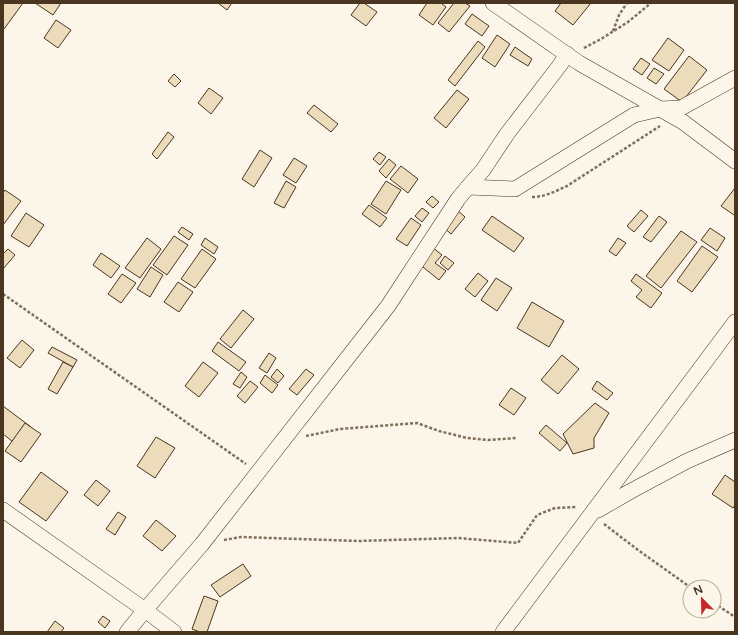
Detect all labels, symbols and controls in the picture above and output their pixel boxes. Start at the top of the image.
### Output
north arrow [682,579,722,619]
text: N [692,583,705,598]

